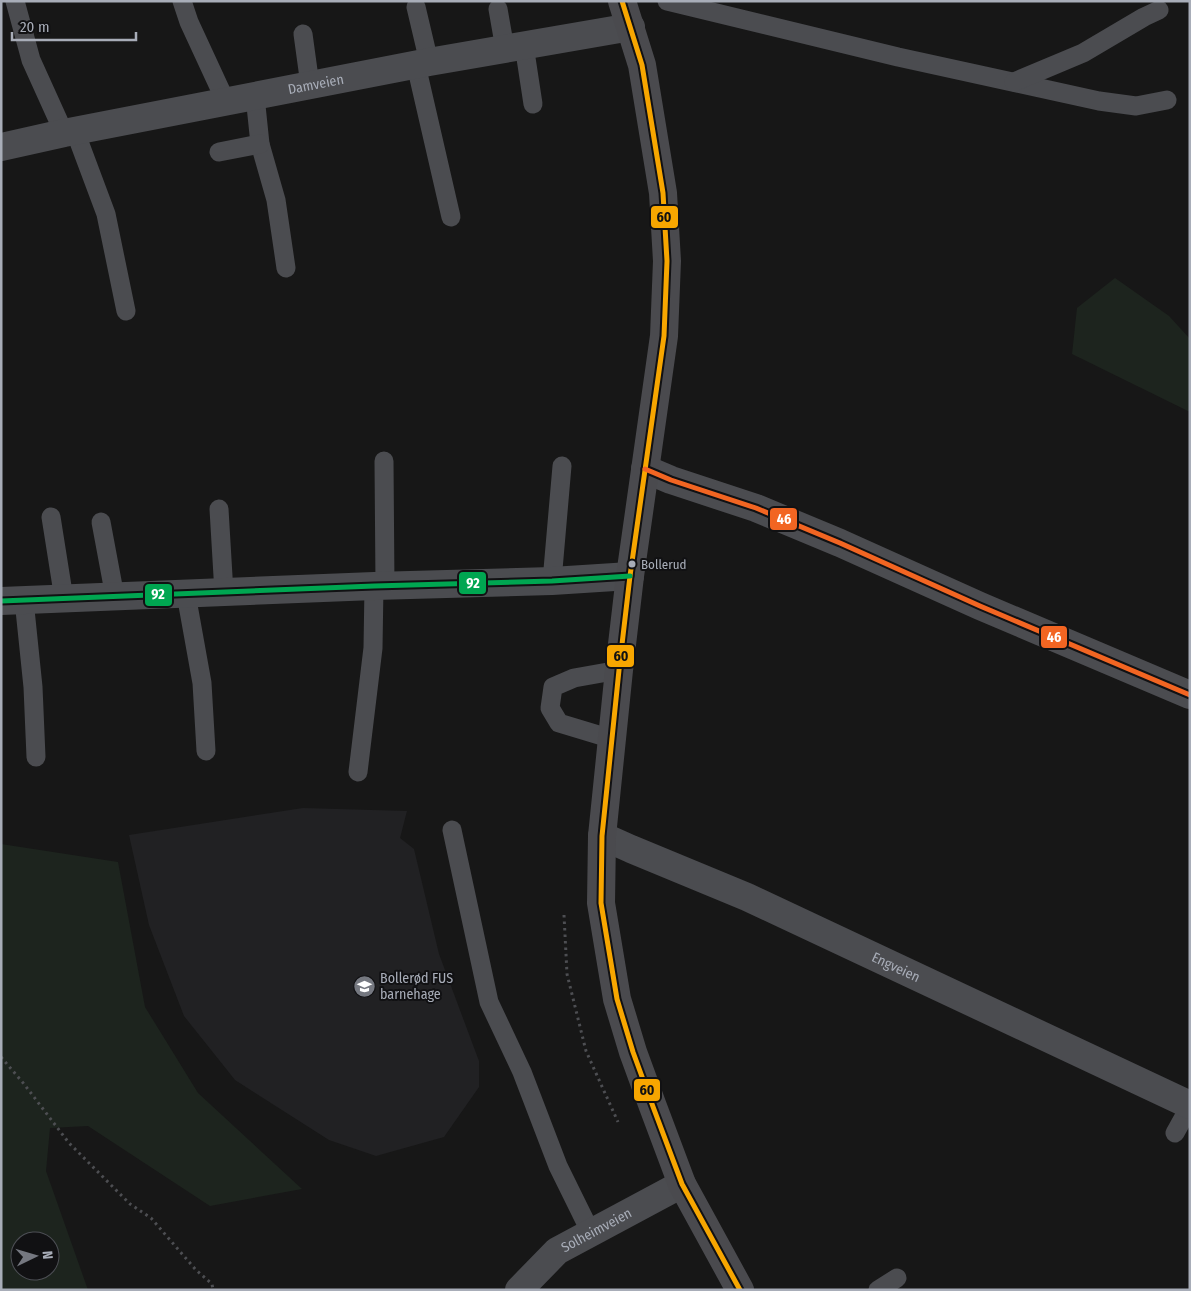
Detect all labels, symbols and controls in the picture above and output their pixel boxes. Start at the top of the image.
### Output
scale bar [12,10,136,42]
text: 20 m [20,18,50,36]
street label: Damveien [286,70,345,98]
line badge: 60 [650,205,679,229]
text: 60 [657,209,672,226]
line badge: 46 [769,507,798,531]
text: 46 [777,511,791,528]
place label: Bollerud [641,557,686,572]
marker: Bollerud [627,559,637,569]
line badge: 92 [458,571,487,595]
text: 92 [466,575,480,592]
line badge: 92 [144,583,173,607]
text: 92 [151,586,165,603]
line badge: 46 [1040,625,1068,649]
text: 46 [1047,629,1061,646]
line badge: 60 [606,644,635,668]
text: 60 [614,648,629,665]
street label: Engveien [869,948,923,986]
place label: Bollerød FUS barnehage [380,970,453,1003]
school or university icon: Bollerød FUS barnehage [352,974,376,998]
line badge: 60 [633,1078,661,1102]
text: 60 [640,1082,655,1099]
street label: Solheimveien [558,1204,634,1256]
north arrow [10,1231,60,1281]
text: N [39,1250,56,1260]

